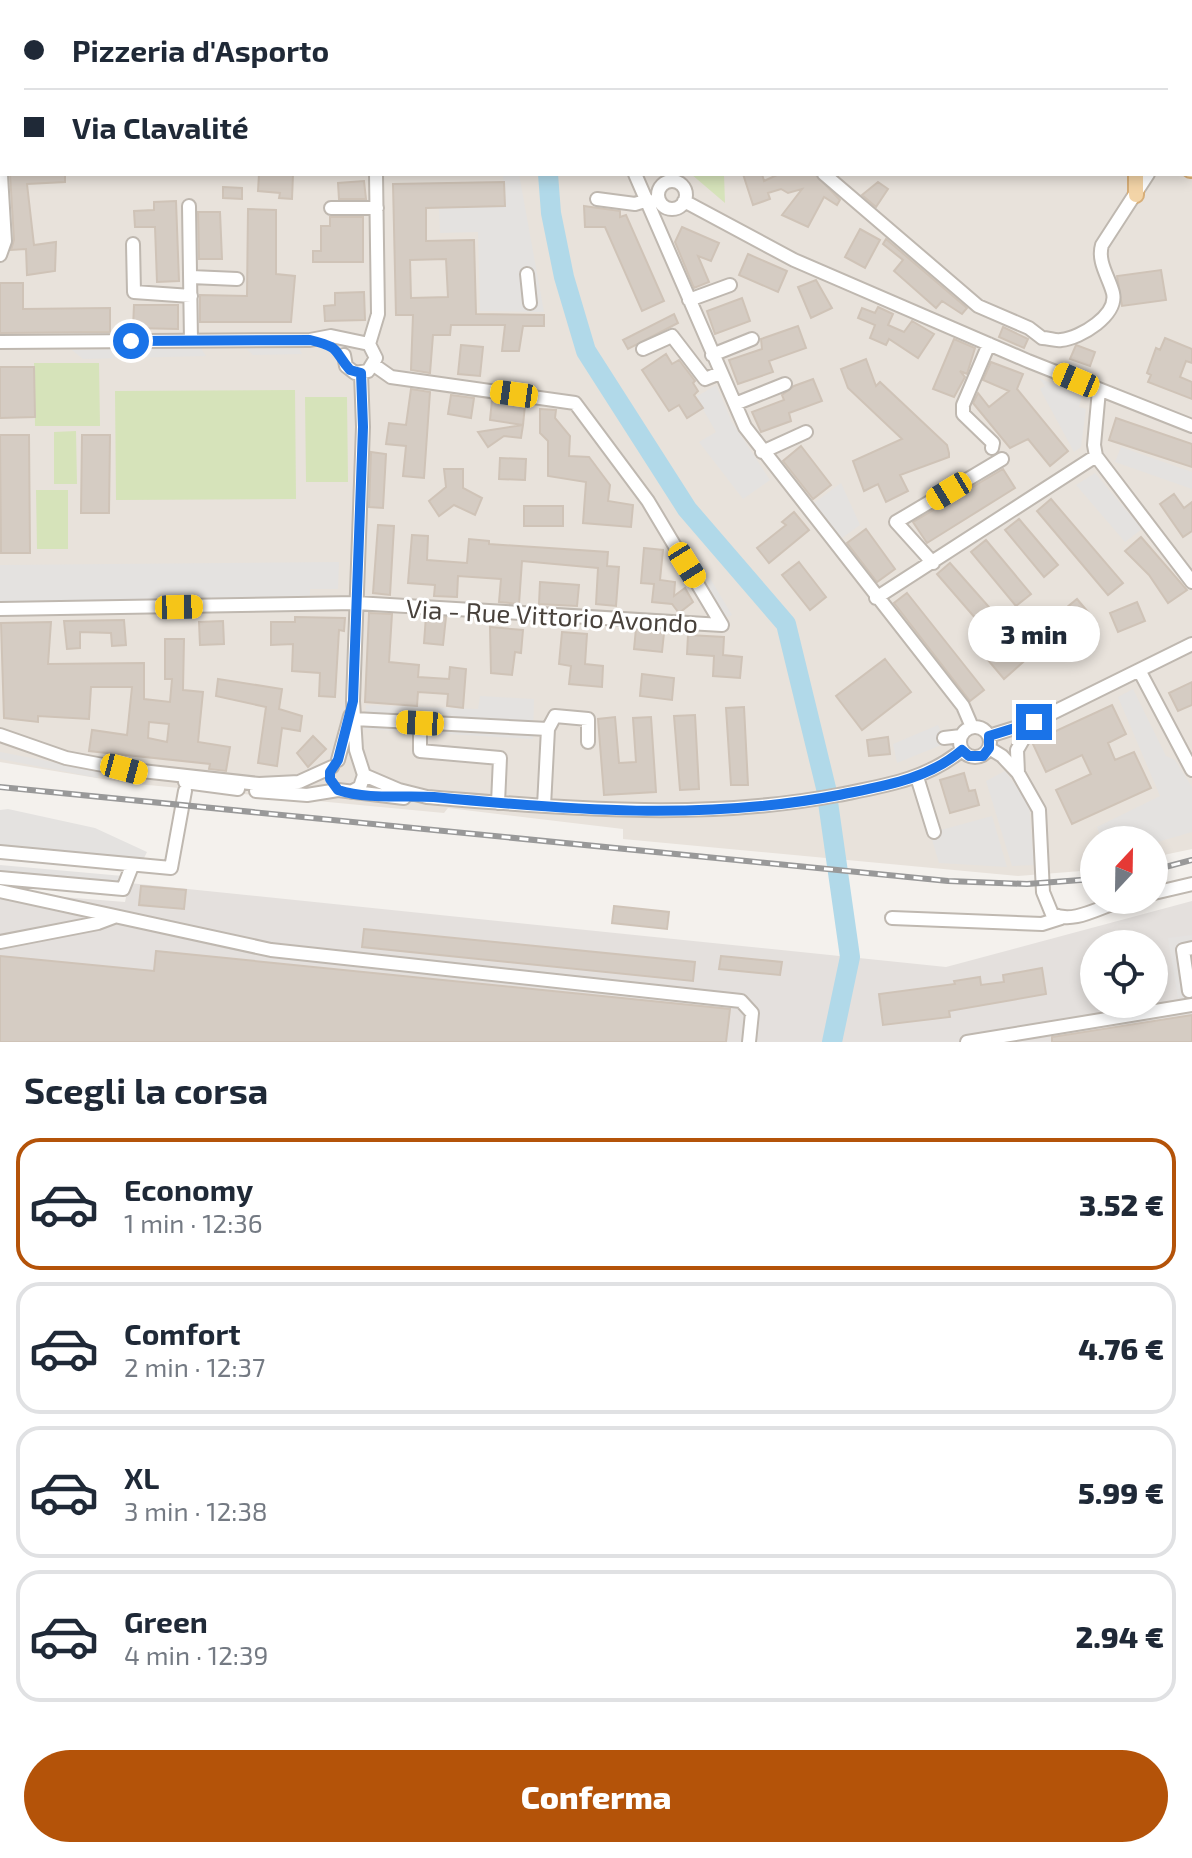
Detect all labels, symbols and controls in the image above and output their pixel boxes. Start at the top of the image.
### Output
text: Pizzeria d'Asporto [72,32,329,68]
text: Via Clavalité [72,109,249,145]
route start [113,323,149,359]
car [1049,360,1103,400]
car [489,379,539,409]
car [922,468,976,514]
car [664,538,710,592]
street label: Via - Rue Vittorio Avondo [405,592,699,638]
car [155,595,203,619]
callout: 3 min [968,606,1100,662]
text: 3 min [1001,618,1067,649]
route end [1016,704,1052,740]
car [395,710,445,736]
car [98,751,150,787]
north arrow [1080,826,1168,914]
map controls [1080,826,1168,1018]
button: locate [1080,930,1168,1018]
text: Scegli la corsa [24,1068,268,1111]
icon: car [28,1168,100,1240]
text: Economy [124,1171,253,1207]
text: 3.52 € [1079,1186,1164,1222]
text: 1 min · 12:36 [124,1207,263,1238]
icon: car [28,1312,100,1384]
text: Comfort [124,1315,241,1351]
text: 4.76 € [1078,1330,1164,1366]
text: 2 min · 12:37 [124,1351,265,1382]
icon: car [28,1456,100,1528]
text: XL [124,1459,159,1495]
text: 5.99 € [1078,1474,1164,1510]
text: 3 min · 12:38 [124,1495,268,1526]
icon: car [28,1600,100,1672]
text: Green [124,1603,208,1639]
text: 2.94 € [1076,1618,1164,1654]
text: 4 min · 12:39 [124,1639,268,1670]
button: Conferma [24,1750,1168,1842]

